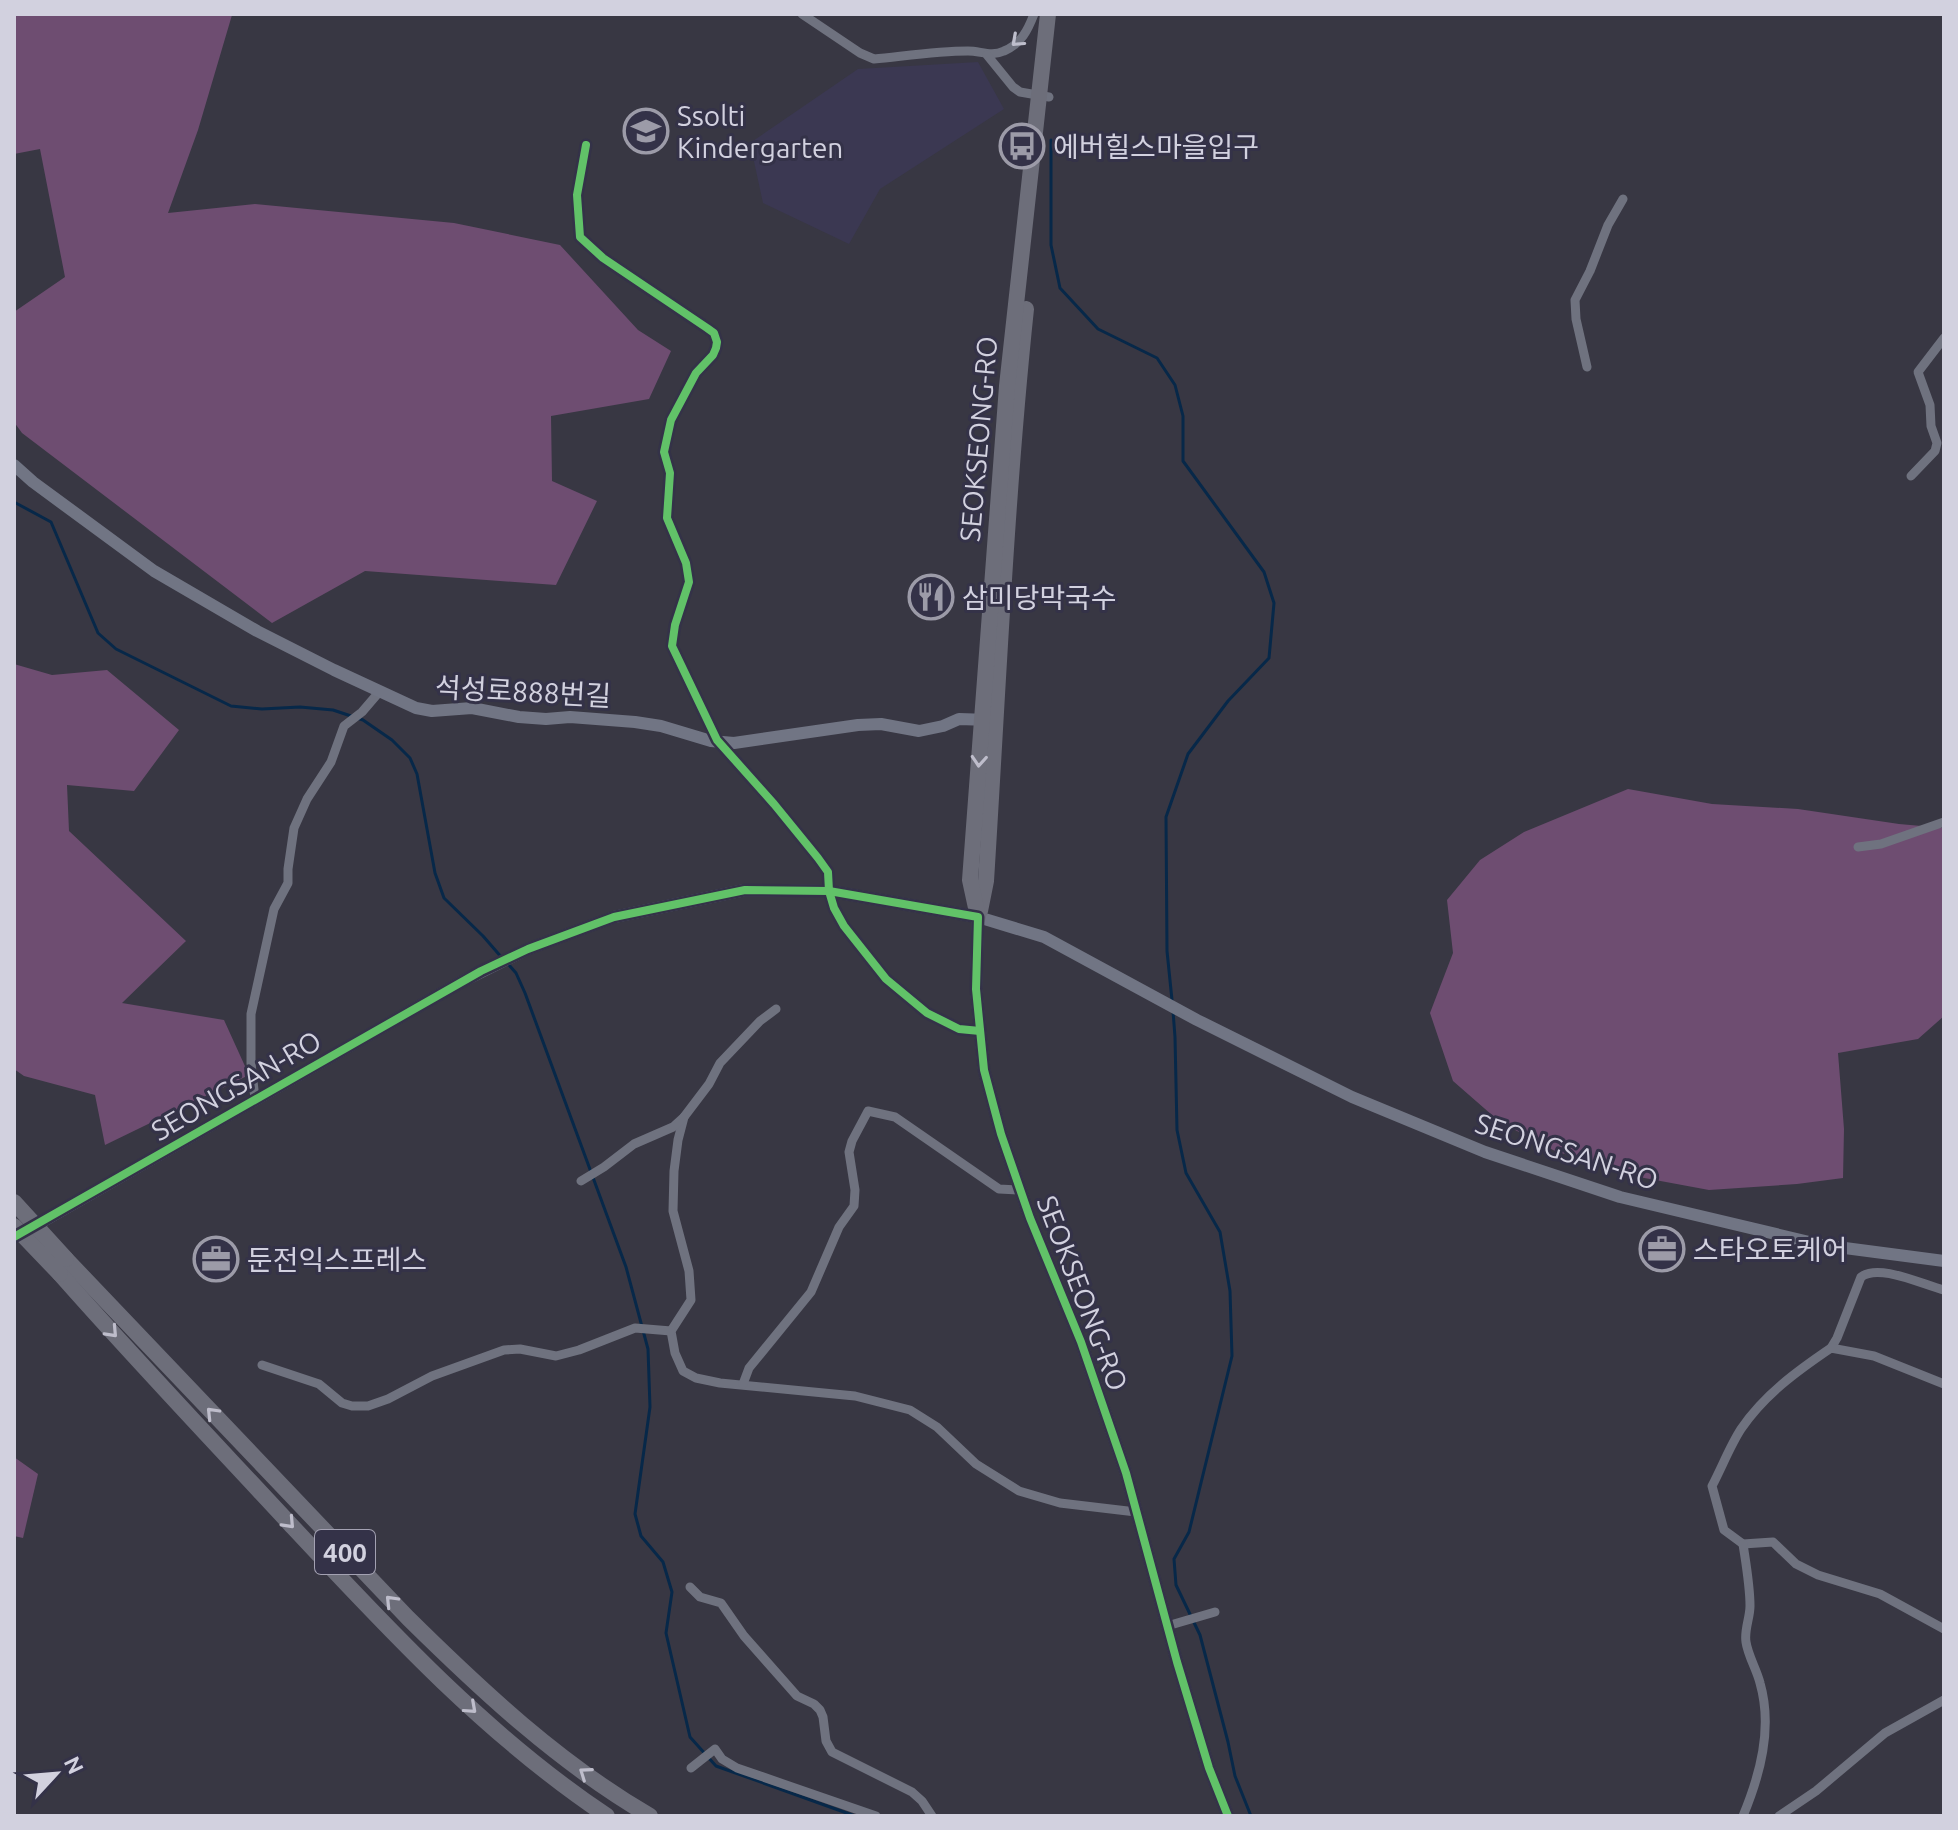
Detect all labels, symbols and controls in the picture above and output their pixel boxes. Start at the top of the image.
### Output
one-way arrow [1011,32,1026,46]
place label: Ssolti Kindergarten [677,100,843,163]
school or university icon: Ssolti Kindergarten [622,107,670,155]
bus stop icon: 에버힐스마을입구 [998,122,1046,170]
place label: 에버힐스마을입구 [1053,131,1259,162]
street label: SEOKSEONG-RO [954,335,1002,543]
restaurant icon: 삼미당막국수 [907,573,955,621]
place label: 삼미당막국수 [962,582,1117,613]
street label: 석성로888번길 [434,671,612,711]
one-way arrow [971,755,988,768]
street label: SEONGSAN-RO [146,1024,326,1146]
street label: SEONGSAN-RO [1472,1107,1662,1195]
street label: SEOKSEONG-RO [1032,1191,1134,1395]
office icon: 스타오토케어 [1638,1225,1686,1273]
place label: 스타오토케어 [1693,1234,1848,1265]
office icon: 둔전익스프레스 [192,1235,240,1283]
place label: 둔전익스프레스 [247,1244,427,1275]
one-way arrow [102,1323,117,1337]
one-way arrow [207,1407,221,1422]
one-way arrow [279,1513,293,1528]
road number: 400 [315,1530,375,1574]
one-way arrow [386,1596,400,1610]
one-way arrow [462,1699,476,1713]
north arrow [16,1734,96,1814]
text: N [60,1752,89,1778]
one-way arrow [580,1768,594,1783]

